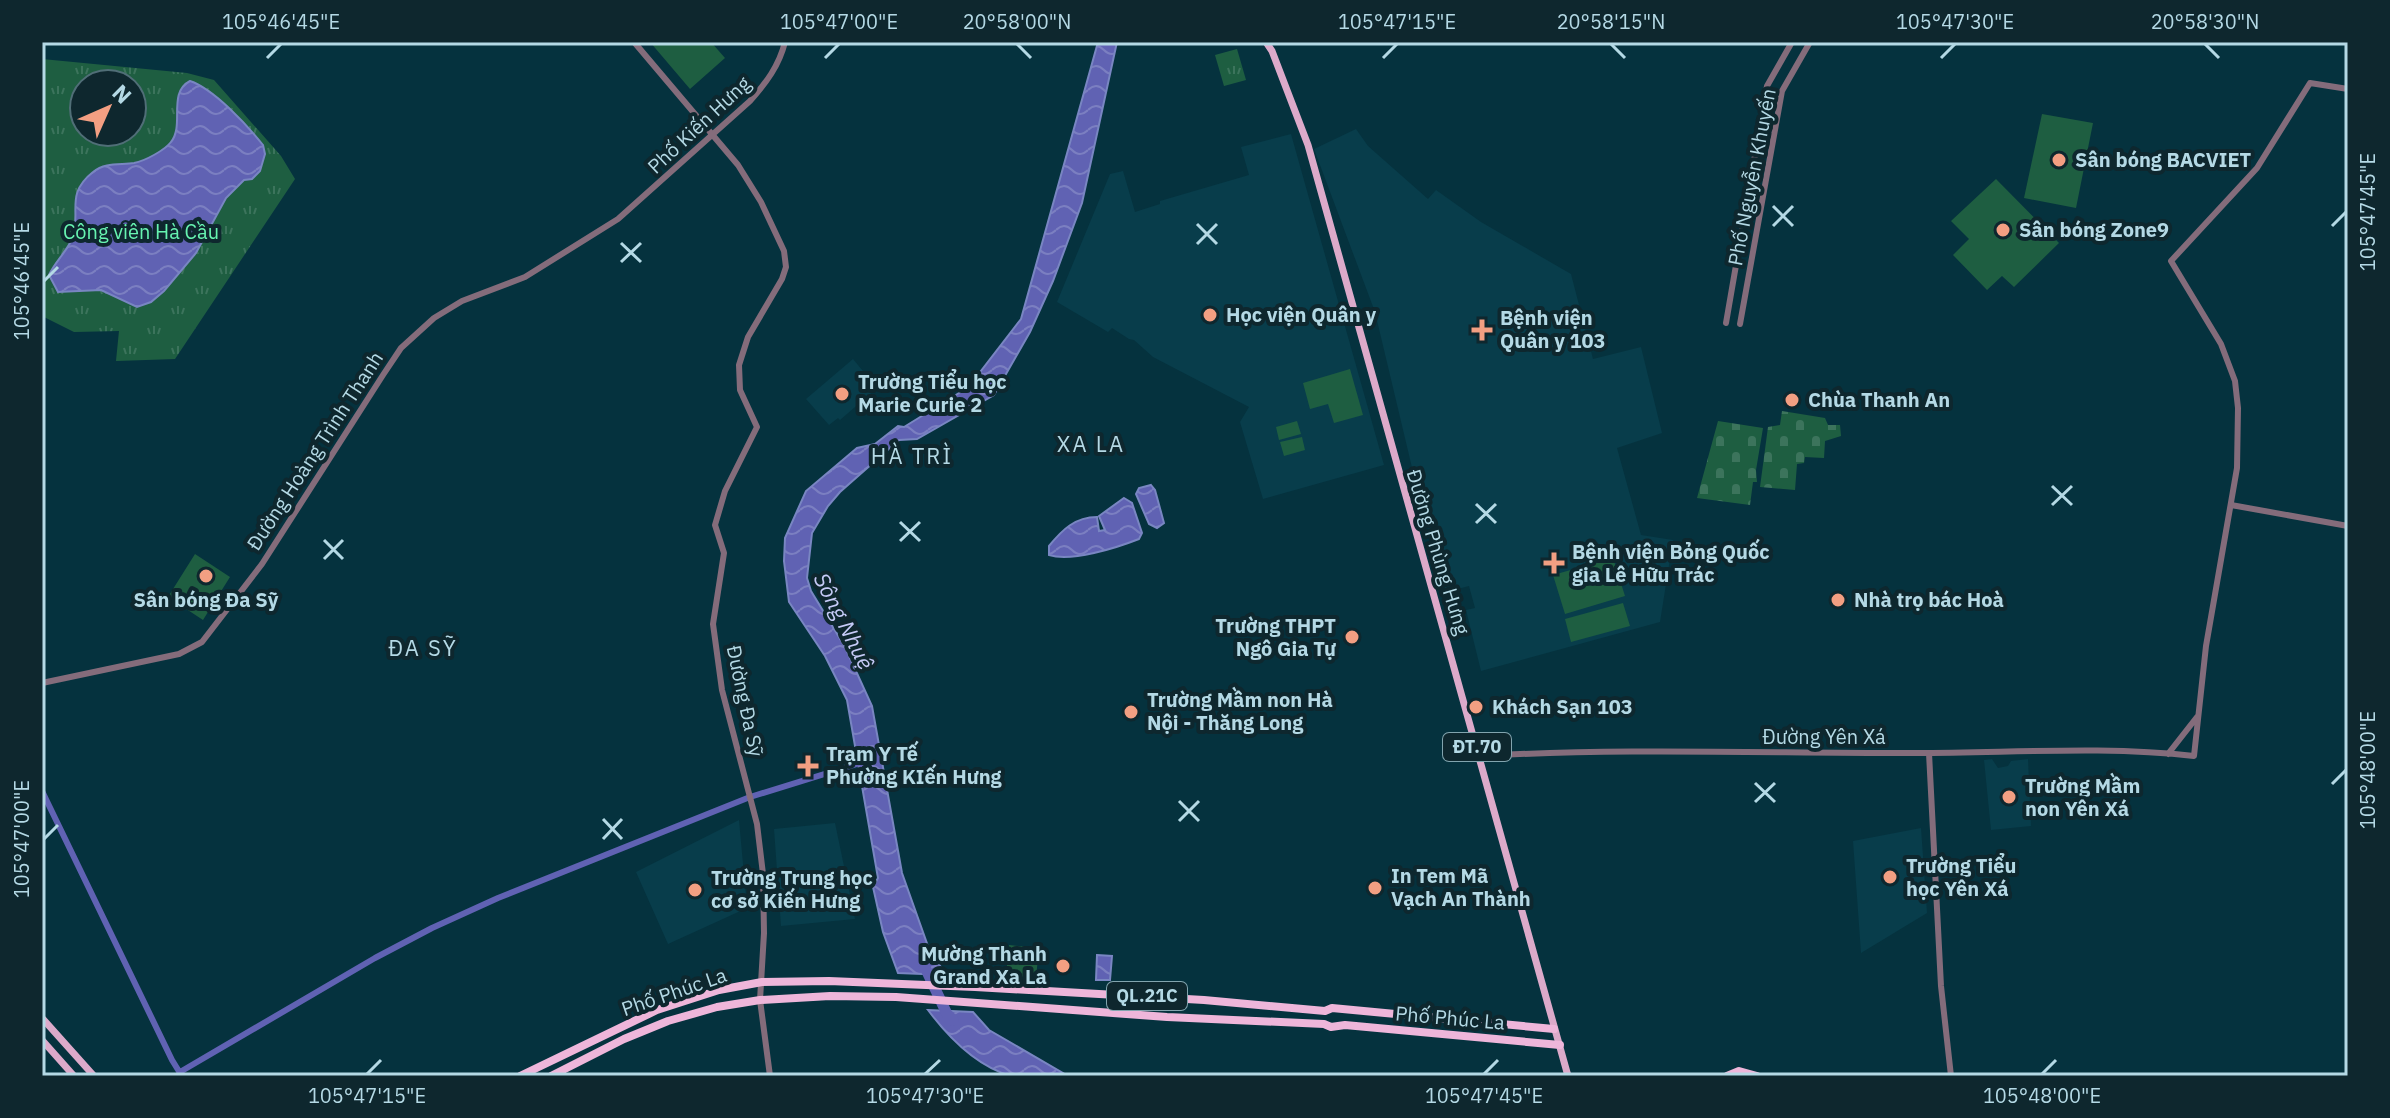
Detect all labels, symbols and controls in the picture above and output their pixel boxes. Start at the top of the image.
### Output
text: 105°46'45"E [222,8,340,35]
text: 105°47'00"E [780,8,898,35]
text: 20°58'00"N [963,8,1071,35]
text: 105°47'15"E [1338,8,1456,35]
text: 20°58'15"N [1557,8,1665,35]
text: 105°47'30"E [1896,8,2014,35]
text: 20°58'30"N [2151,8,2259,35]
north arrow [68,68,148,148]
street label: Phố Kiến Hưng [641,70,756,179]
text: N [107,78,138,109]
street label: Phố Nguyễn Khuyến [1721,86,1782,268]
place label: Sân bóng BACVIET [2075,146,2252,173]
marker: Sân bóng BACVIET [2050,151,2068,169]
text: 105°47'45"E [2354,153,2381,271]
place label: Sân bóng Zone9 [2019,216,2169,243]
park label: Công viên Hà Cầu [63,218,219,245]
marker: Sân bóng Zone9 [1994,221,2012,239]
text: 105°46'45"E [8,222,35,340]
place label: Học viện Quân y [1226,301,1376,328]
place label: Bệnh viện Quân y 103 [1500,304,1606,354]
marker: Học viện Quân y [1201,306,1219,324]
marker: Bệnh viện Quân y 103 [1471,319,1493,341]
street label: Đường Hoàng Trình Thanh [240,346,389,555]
place label: Trường Tiểu học Marie Curie 2 [858,368,1007,418]
marker: Trường Tiểu học Marie Curie 2 [833,385,851,403]
place label: Chùa Thanh An [1808,386,1950,413]
marker: Chùa Thanh An [1783,391,1801,409]
district label: XA LA [1057,429,1125,458]
district label: HÀ TRÌ [871,441,953,470]
street label: Đường Phùng Hưng [1400,466,1477,638]
place label: Bệnh viện Bỏng Quốc gia Lê Hữu Trác [1572,538,1770,588]
marker: Bệnh viện Bỏng Quốc gia Lê Hữu Trác [1543,552,1565,574]
marker: Sân bóng Đa Sỹ [197,567,215,585]
water label: Sông Nhuệ [808,568,881,674]
place label: Sân bóng Đa Sỹ [134,586,279,613]
place label: Nhà trọ bác Hoà [1854,586,2004,613]
marker: Nhà trọ bác Hoà [1829,591,1847,609]
place label: Trường THPT Ngô Gia Tự [1215,612,1336,662]
marker: Trường THPT Ngô Gia Tự [1343,628,1361,646]
district label: ĐA SỸ [388,633,458,662]
street label: Đường Đa Sỹ [721,643,770,759]
place label: Trường Mầm non Hà Nội - Thăng Long [1147,686,1333,736]
place label: Khách Sạn 103 [1492,693,1633,720]
marker: Khách Sạn 103 [1467,698,1485,716]
marker: Trường Mầm non Hà Nội - Thăng Long [1122,703,1140,721]
text: 105°48'00"E [2354,711,2381,829]
street label: Đường Yên Xá [1762,723,1886,750]
road number: ĐT.70 [1443,733,1511,761]
place label: Trạm Y Tế Phường KIến Hưng [826,740,1003,790]
marker: Trạm Y Tế Phường KIến Hưng [797,755,819,777]
place label: Trường Mầm non Yên Xá [2025,772,2140,822]
text: 105°47'00"E [8,780,35,898]
marker: Trường Mầm non Yên Xá [2000,788,2018,806]
place label: Trường Tiểu học Yên Xá [1906,852,2016,902]
place label: In Tem Mã Vạch An Thành [1391,862,1531,912]
place label: Trường Trung học cơ sở Kiến Hưng [711,864,873,914]
marker: Trường Tiểu học Yên Xá [1881,868,1899,886]
marker: In Tem Mã Vạch An Thành [1366,879,1384,897]
marker: Trường Trung học cơ sở Kiến Hưng [686,881,704,899]
place label: Mường Thanh Grand Xa La [921,940,1047,990]
marker: Mường Thanh Grand Xa La [1054,957,1072,975]
street label: Phố Phúc La [618,961,730,1022]
road number: QL.21C [1107,982,1187,1010]
street label: Phố Phúc La [1394,999,1506,1036]
text: 105°47'15"E [308,1082,426,1109]
text: 105°47'30"E [866,1082,984,1109]
text: 105°47'45"E [1425,1082,1543,1109]
text: 105°48'00"E [1983,1082,2101,1109]

